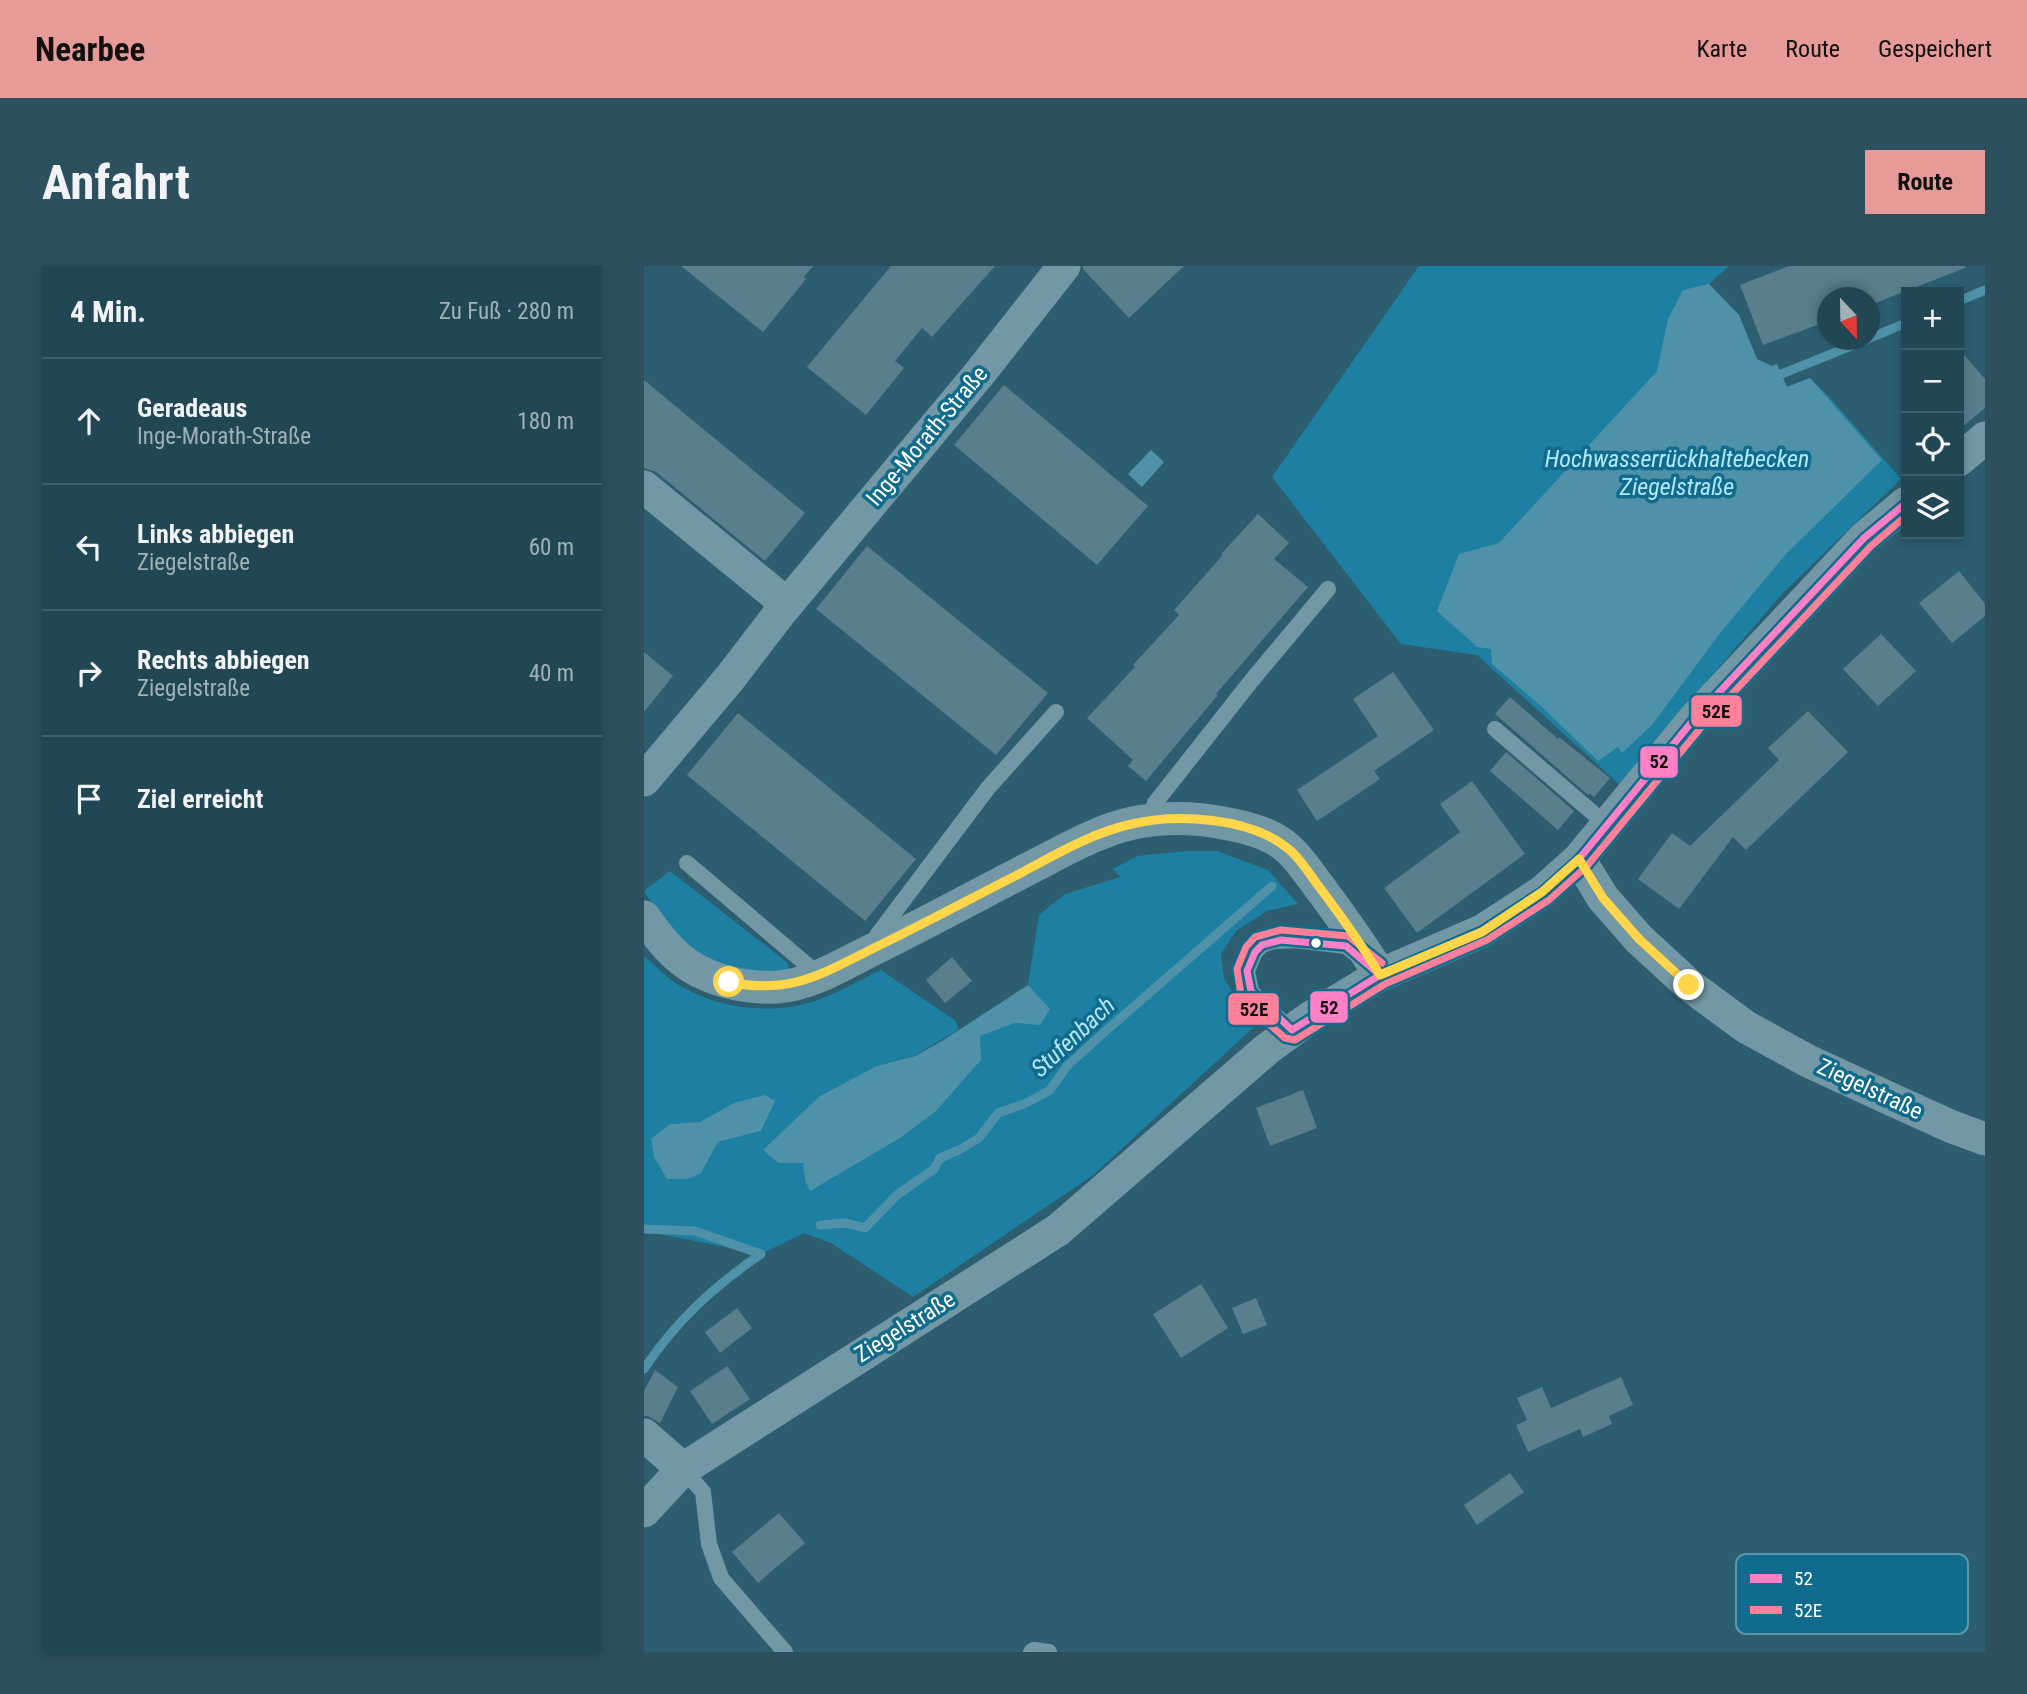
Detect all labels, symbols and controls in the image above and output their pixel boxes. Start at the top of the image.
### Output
text: Nearbee [35,30,145,69]
text: Karte [1697,35,1747,63]
text: Route [1785,35,1840,63]
text: Gespeichert [1878,35,1992,63]
button: Route [1865,150,1985,214]
text: Anfahrt [42,154,190,211]
north arrow [1817,287,1880,350]
map controls [1901,287,1964,539]
button: + [1901,287,1964,350]
text: 4 Min. [70,294,146,329]
text: Zu Fuß · 280 m [439,298,574,325]
button: − [1901,350,1964,413]
street label: Inge-Morath-Straße [861,361,993,511]
text: Geradeaus [137,393,247,423]
icon: ahead [70,402,108,440]
text: 180 m [517,408,574,435]
button: locate [1901,413,1964,476]
text: Inge-Morath-Straße [137,423,311,450]
water label: Hochwasserrückhaltebecken Ziegelstraße [1545,445,1809,501]
button: layers [1901,476,1964,539]
text: Links abbiegen [137,519,294,549]
icon: left [70,528,108,566]
text: 60 m [529,534,574,561]
text: Ziegelstraße [137,549,250,576]
text: Rechts abbiegen [137,645,310,675]
icon: right [70,654,108,692]
text: 40 m [529,660,574,687]
text: Ziegelstraße [137,675,250,702]
line badge: 52E [1690,694,1743,728]
text: 52E [1702,700,1730,723]
line badge: 52 [1639,745,1679,779]
text: 52 [1649,750,1669,773]
icon: arrive [70,780,108,818]
text: Ziel erreicht [137,784,263,814]
unlabelled marker [1309,936,1323,950]
route start [713,966,744,997]
route end [1673,969,1704,1000]
line badge: 52 [1309,990,1349,1024]
water label: Stufenbach [1025,991,1121,1083]
line badge: 52E [1227,992,1280,1026]
text: 52 [1319,996,1339,1019]
text: 52E [1240,998,1268,1021]
street label: Ziegelstraße [1813,1053,1927,1125]
street label: Ziegelstraße [850,1286,960,1368]
legend [1736,1554,1968,1634]
text: 52 [1794,1567,1813,1590]
text: 52E [1794,1599,1822,1622]

